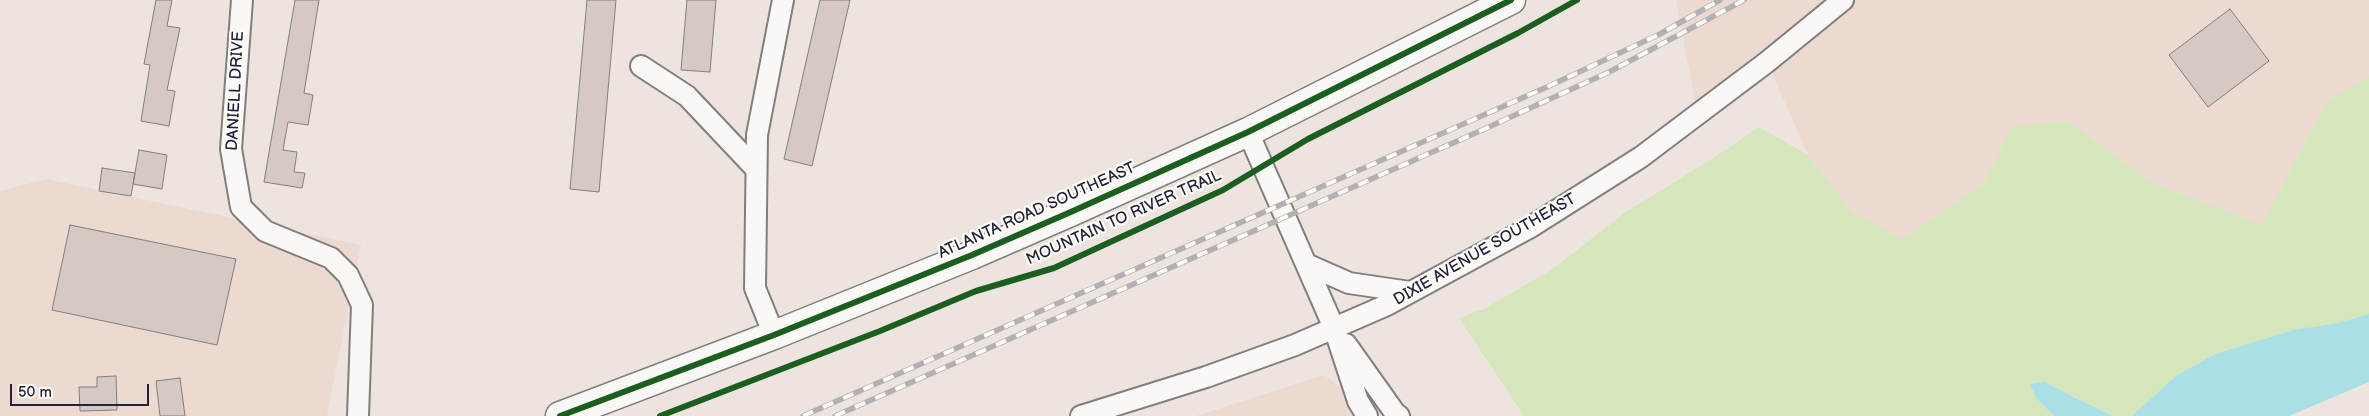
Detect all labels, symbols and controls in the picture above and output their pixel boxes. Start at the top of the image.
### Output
street label: DANIELL DRIVE [223,31,249,151]
street label: ATLANTA ROAD SOUTHEAST [935,159,1139,263]
street label: MOUNTAIN TO RIVER TRAIL [1024,166,1224,270]
street label: DIXIE AVENUE SOUTHEAST [1390,190,1580,310]
scale bar [12,374,151,406]
text: 50 m [18,383,52,402]

